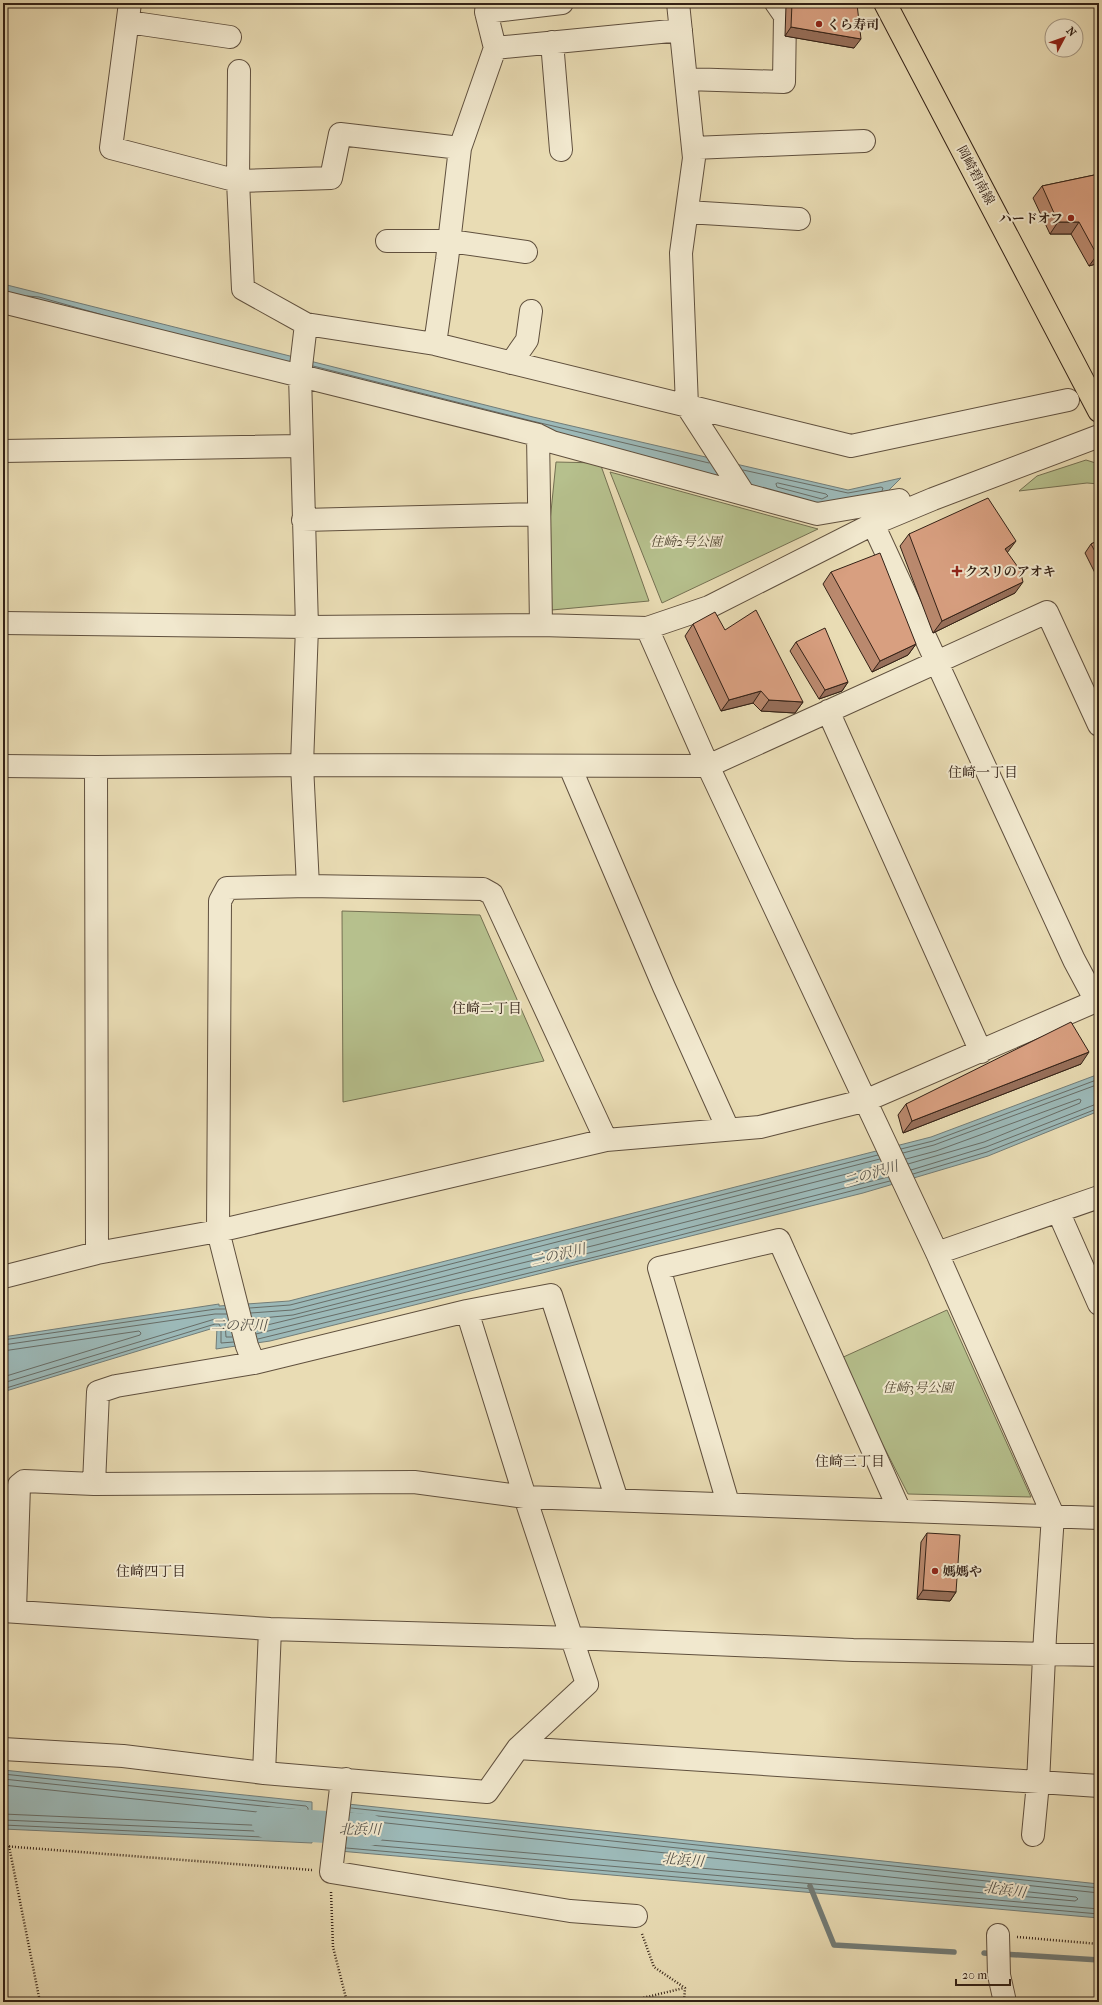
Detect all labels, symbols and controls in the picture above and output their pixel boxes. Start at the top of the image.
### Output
place label: くら寿司 [827,17,879,32]
north arrow [1044,18,1084,58]
marker: くら寿司 [814,19,824,29]
text: N [1064,24,1079,40]
street label: 岡崎碧南線 [954,143,998,207]
place label: ハードオフ [999,211,1063,226]
marker: ハードオフ [1066,213,1076,223]
park label: 住崎2号公園 [650,534,724,549]
place label: クスリのアオキ [965,564,1056,579]
marker: クスリのアオキ [952,566,962,576]
district label: 住崎一丁目 [948,764,1018,781]
district label: 住崎二丁目 [452,1000,522,1017]
water label: 二の沢川 [842,1157,902,1190]
water label: 二の沢川 [529,1240,589,1270]
water label: 二の沢川 [211,1317,269,1334]
park label: 住崎3号公園 [883,1380,955,1395]
district label: 住崎三丁目 [815,1453,885,1470]
district label: 住崎四丁目 [116,1563,186,1580]
place label: 媽媽や [943,1564,982,1579]
marker: 媽媽や [930,1566,940,1576]
water label: 北浜川 [339,1821,383,1838]
water label: 北浜川 [661,1850,707,1870]
water label: 北浜川 [983,1879,1029,1902]
scale bar [956,1961,1010,1987]
text: 20 m [962,1968,987,1982]

